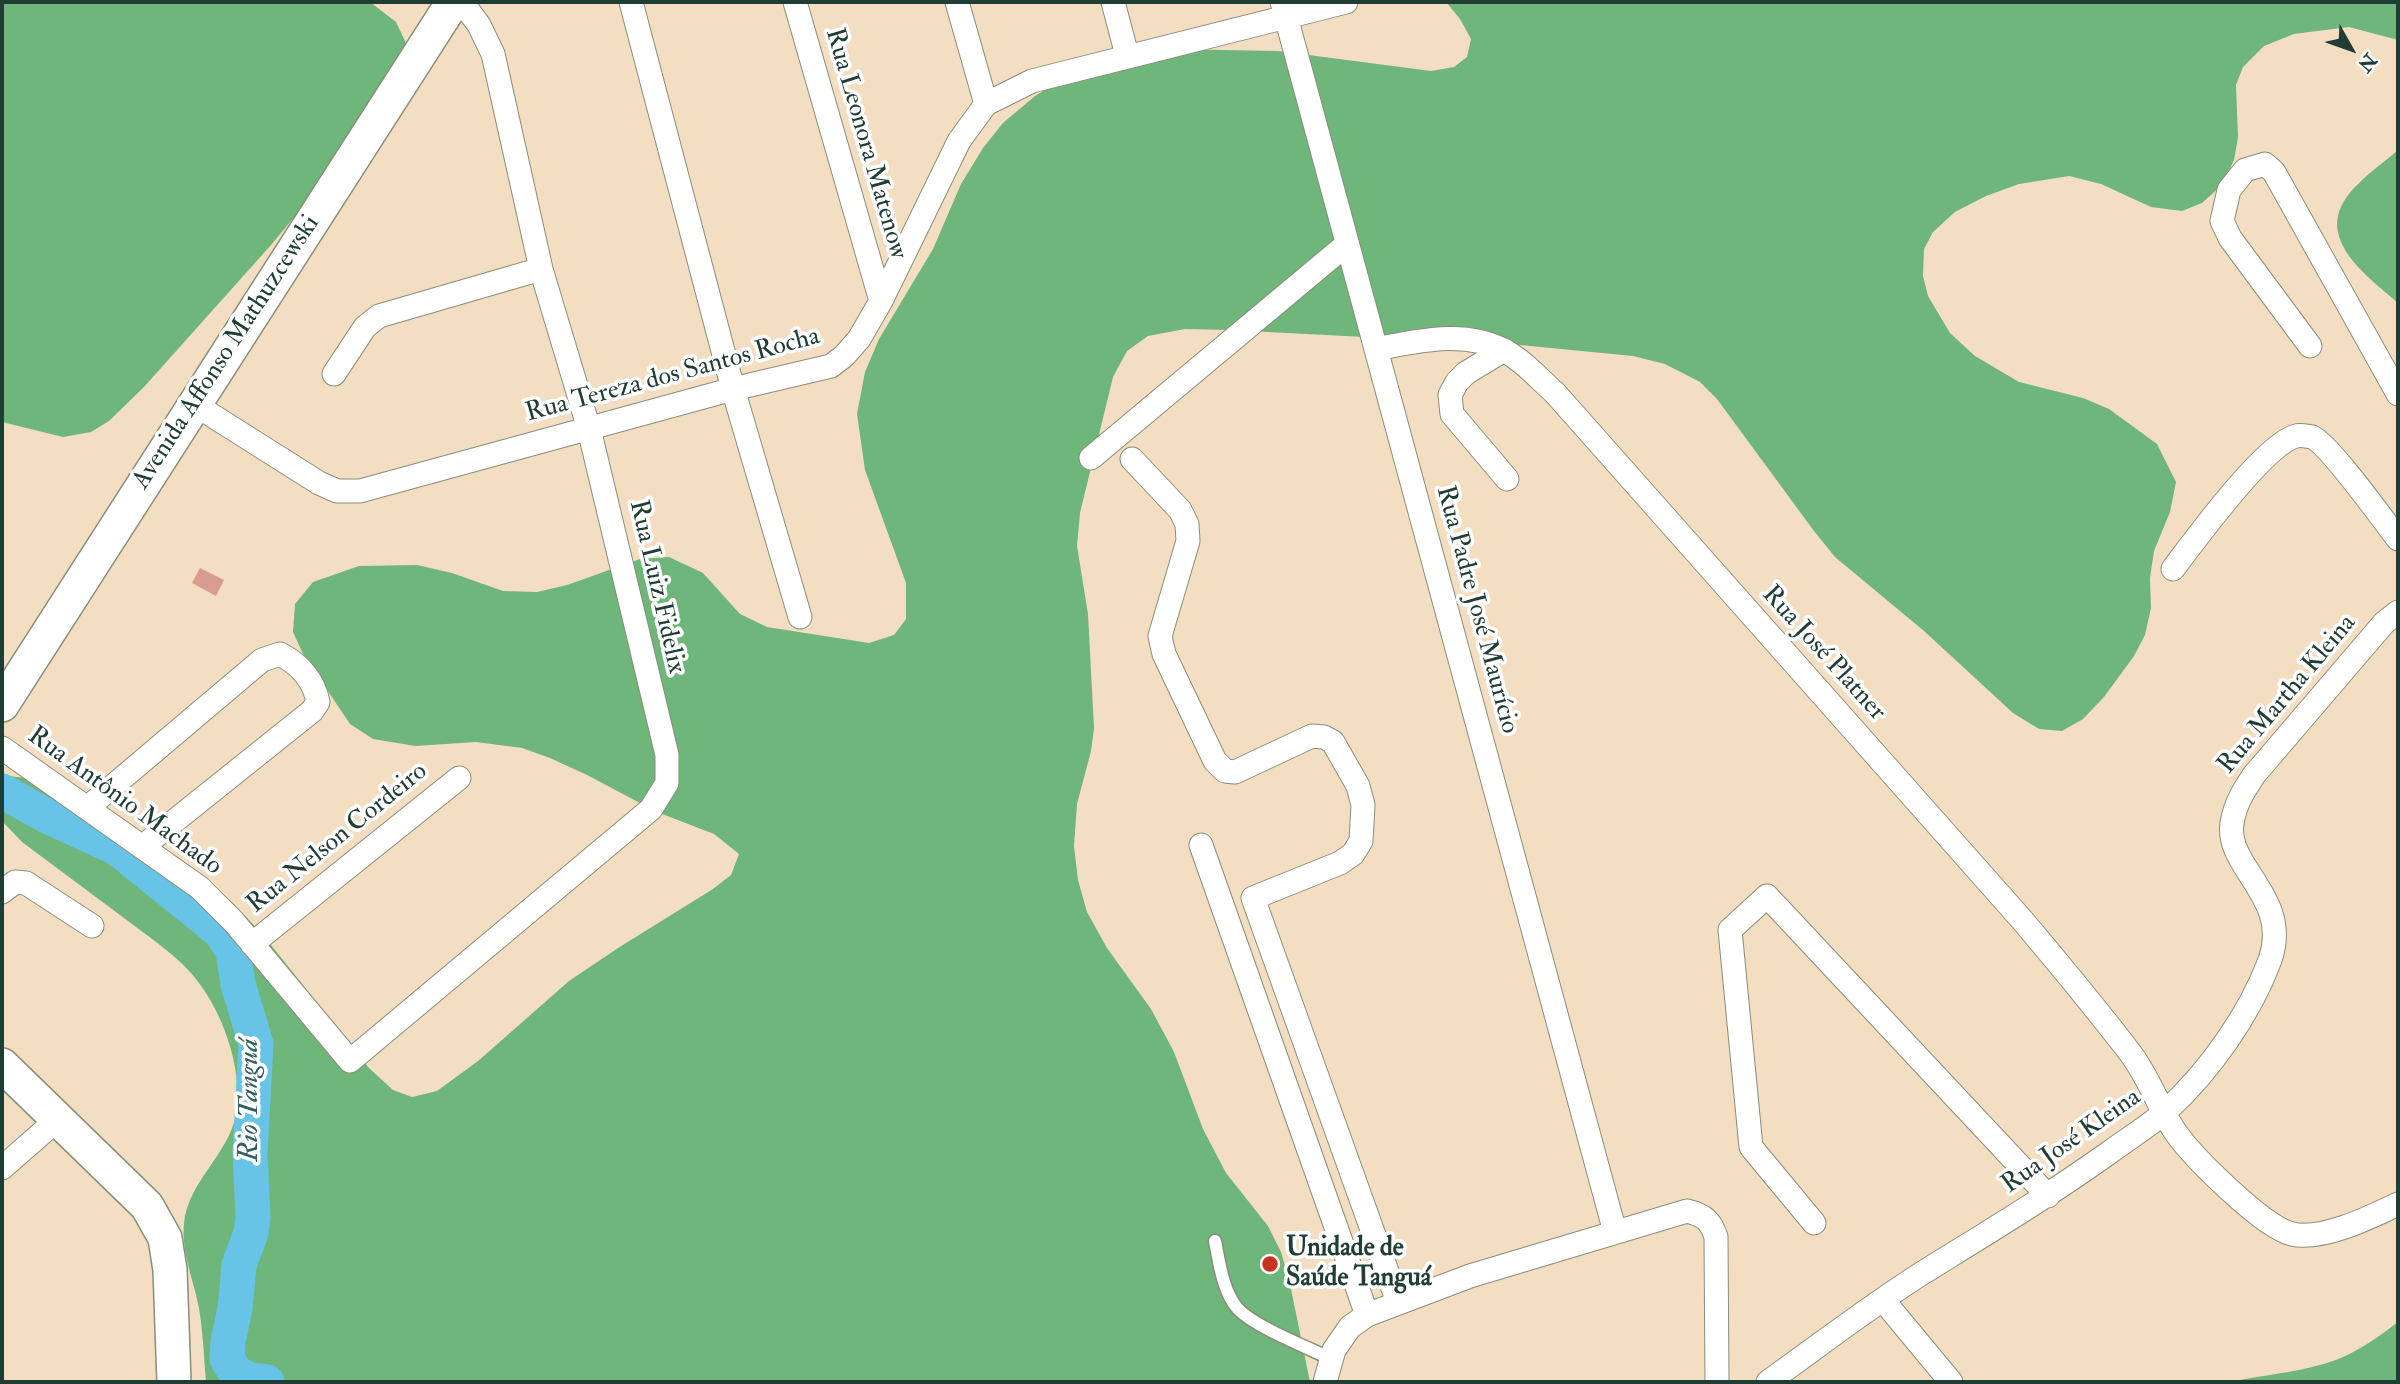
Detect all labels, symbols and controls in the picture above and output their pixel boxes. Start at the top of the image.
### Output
north arrow [2316,14,2386,84]
street label: Rua Leonora Matenow [817,25,913,263]
text: N [2352,48,2382,77]
street label: Avenida Affonso Mathuzcewski [127,210,327,496]
street label: Rua Tereza dos Santos Rocha [523,322,823,430]
street label: Rua Padre José Maurício [1428,483,1524,737]
street label: Rua Luiz Fidelix [621,497,691,677]
street label: Rua José Platner [1754,580,1892,728]
street label: Rua Martha Kleina [2212,609,2364,781]
street label: Rua Antônio Machado [21,721,227,883]
street label: Rua Nelson Cordeiro [242,757,434,921]
water label: Rio Tanguá [234,1039,268,1161]
street label: Rua José Kleina [1997,1083,2147,1201]
place label: Unidade de Saúde Tanguá [1286,1233,1431,1294]
marker: Unidade de Saúde Tanguá [1260,1254,1280,1274]

